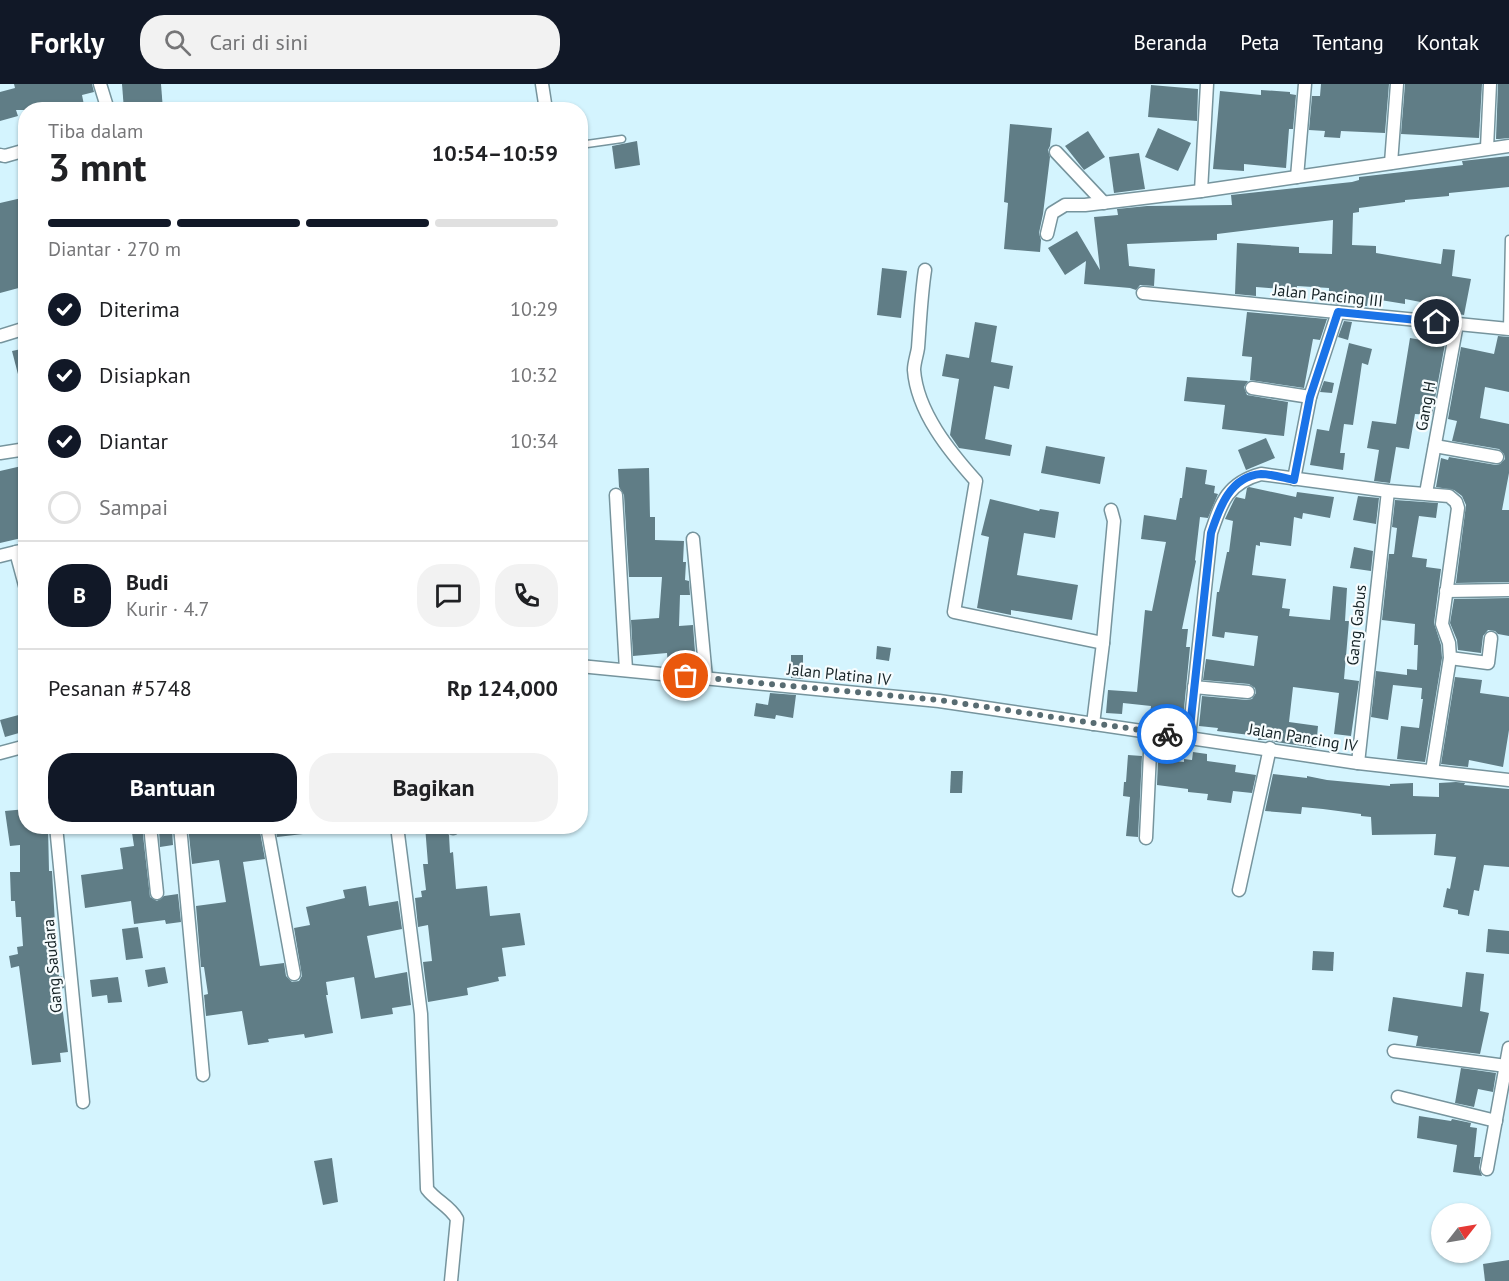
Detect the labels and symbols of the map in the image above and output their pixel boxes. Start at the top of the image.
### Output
street label: Jalan Pancing III [1271,279,1384,311]
pin [1411,296,1462,347]
street label: Gang H [1411,380,1439,432]
street label: Gang Gabus [1342,583,1370,666]
pin [660,650,711,701]
street label: Jalan Platina IV [785,659,893,689]
courier [1137,704,1197,764]
street label: Jalan Pancing IV [1246,718,1360,756]
street label: Gang Saudara [38,918,66,1014]
north arrow [1431,1203,1491,1263]

